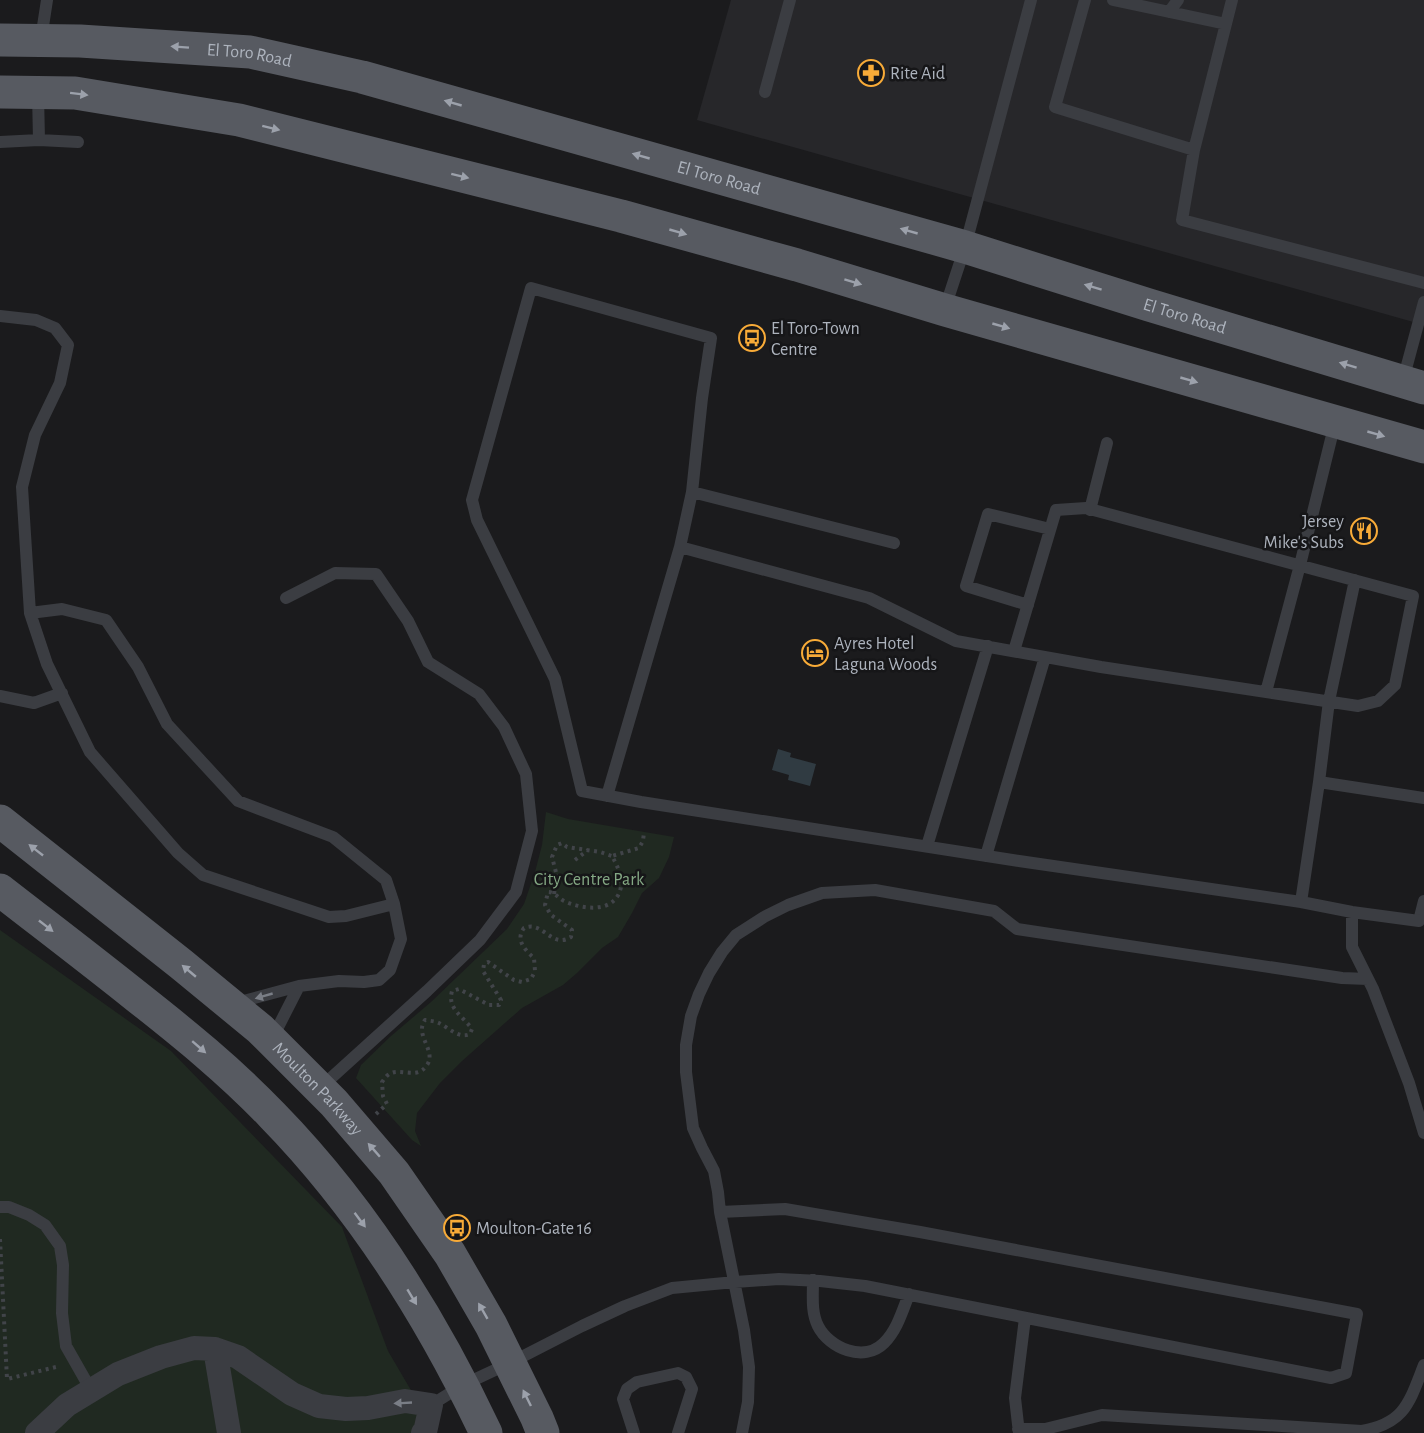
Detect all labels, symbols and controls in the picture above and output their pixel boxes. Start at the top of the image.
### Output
street label: El Toro Road [206,41,293,71]
one-way arrow [171,43,190,52]
pharmacy icon: Rite Aid [856,58,886,88]
place label: Rite Aid [890,65,945,83]
one-way arrow [70,89,89,99]
one-way arrow [444,98,462,107]
one-way arrow [262,123,281,133]
one-way arrow [632,151,650,160]
street label: El Toro Road [675,158,762,199]
one-way arrow [451,171,470,181]
one-way arrow [900,226,918,236]
one-way arrow [669,228,687,237]
one-way arrow [844,278,862,287]
one-way arrow [1084,282,1102,291]
street label: El Toro Road [1141,296,1228,338]
place label: El Toro-Town Centre [771,320,860,359]
one-way arrow [992,322,1010,331]
bus stop icon: El Toro-Town Centre [737,323,767,353]
one-way arrow [1339,360,1357,369]
one-way arrow [1180,376,1198,385]
one-way arrow [1367,429,1385,439]
place label: Jersey Mike's Subs [1263,513,1344,552]
restaurant icon: Jersey Mike's Subs [1349,516,1379,546]
place label: Ayres Hotel Laguna Woods [834,635,937,674]
hotel icon: Ayres Hotel Laguna Woods [800,638,830,668]
one-way arrow [29,844,44,856]
park label: City Centre Park [534,871,645,889]
one-way arrow [38,919,54,932]
one-way arrow [181,964,197,977]
one-way arrow [255,991,273,1001]
street label: Moulton Parkway [269,1039,366,1139]
one-way arrow [191,1040,206,1053]
one-way arrow [368,1142,381,1158]
one-way arrow [354,1211,366,1227]
bus stop icon: Moulton-Gate 16 [442,1213,472,1243]
place label: Moulton-Gate 16 [476,1220,592,1238]
one-way arrow [407,1289,418,1305]
one-way arrow [478,1303,488,1320]
one-way arrow [522,1389,532,1406]
one-way arrow [393,1398,412,1407]

